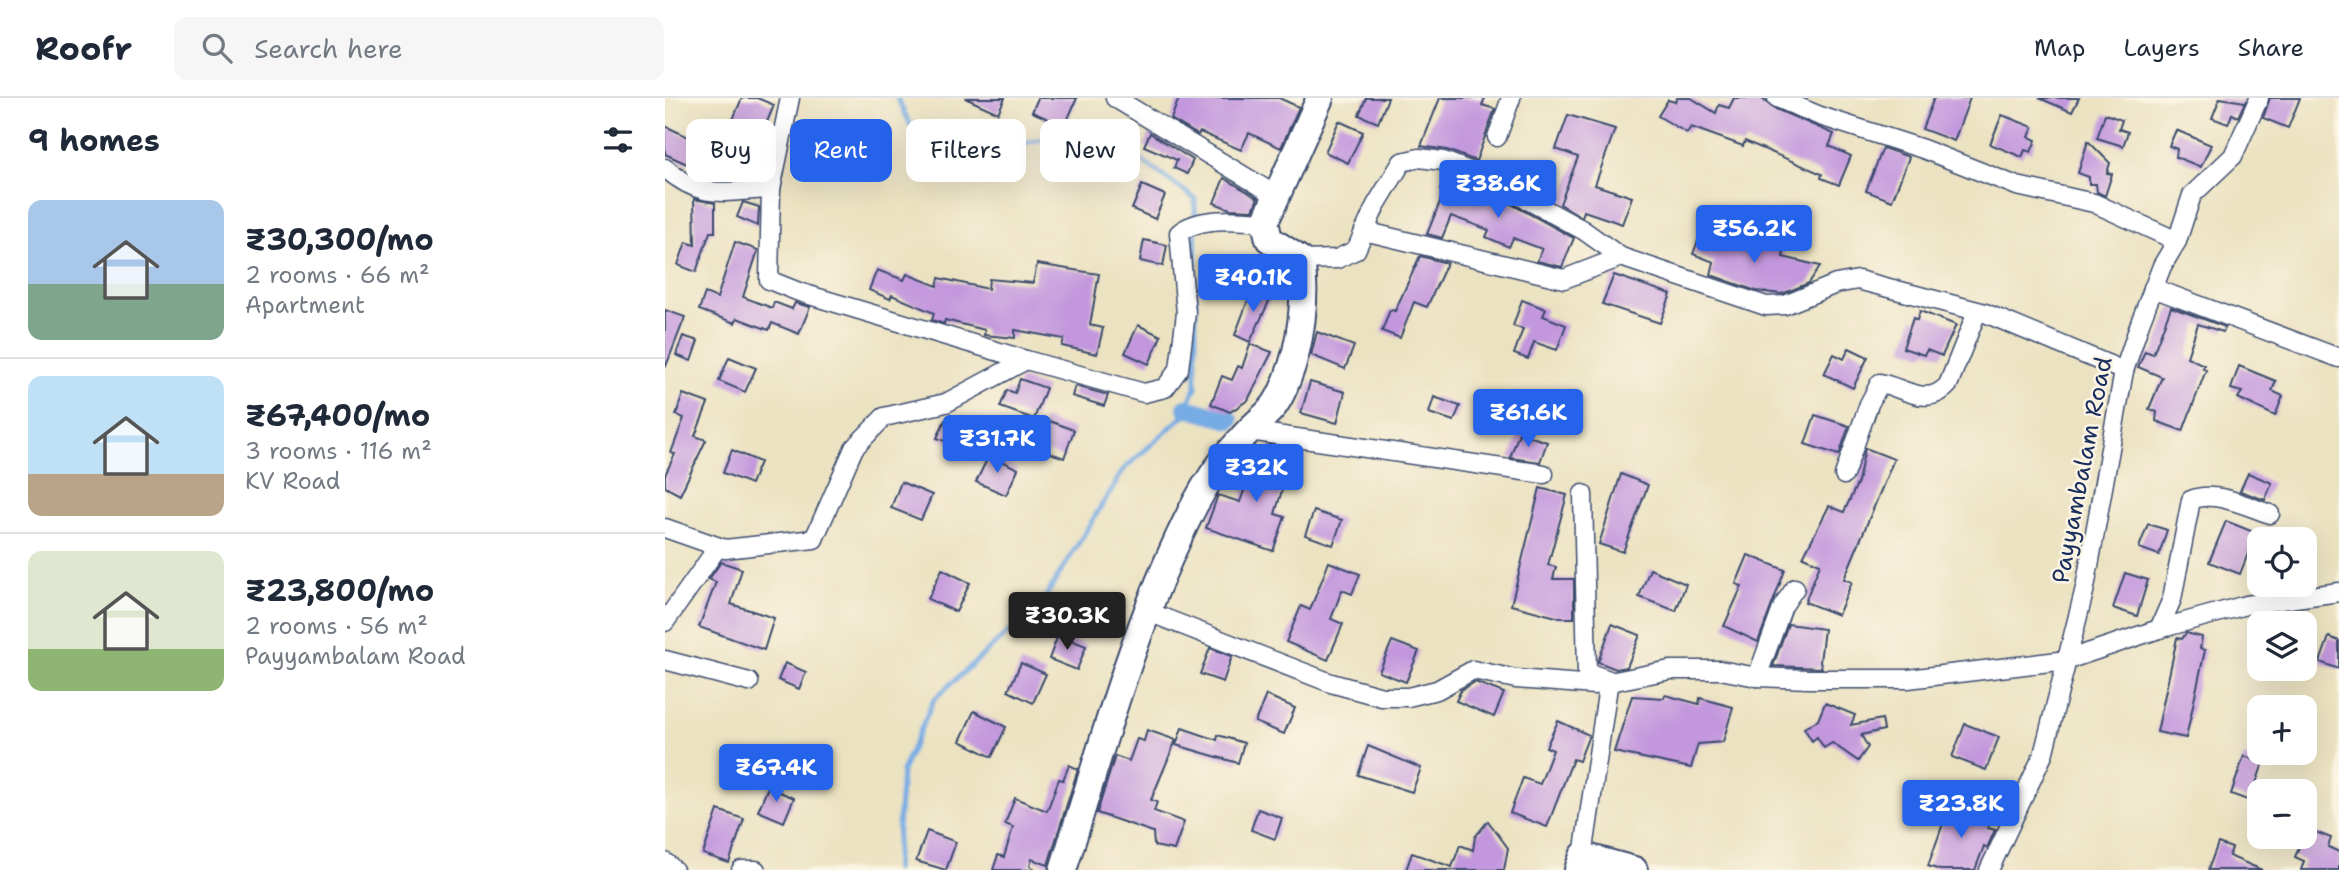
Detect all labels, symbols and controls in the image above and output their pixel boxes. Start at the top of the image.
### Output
search box [174,17,664,80]
text: Roofr [35,26,132,71]
icon: search [198,29,236,67]
text: Search here [254,31,403,66]
text: Map [2034,32,2085,64]
text: Layers [2123,32,2200,64]
text: Share [2238,32,2304,64]
chip: Buy [686,119,776,182]
chip: Rent [790,119,892,182]
chip: Filters [906,119,1026,182]
chip: New [1040,119,1140,182]
text: 9 homes [28,120,160,161]
icon: filters [599,121,637,159]
pin: ₹38.6K [1441,160,1555,220]
text: ₹38.6K [1455,168,1541,198]
pin: ₹56.2K [1697,206,1811,265]
text: ₹56.2K [1712,213,1796,243]
text: ₹30,300/mo [245,219,434,260]
icon: home [84,228,168,312]
pin: ₹40.1K [1196,254,1310,314]
text: 2 rooms · 66 m² [245,260,430,290]
text: ₹40.1K [1214,262,1292,292]
text: Apartment [245,290,365,320]
street label: Payyambalam Road [2044,354,2120,586]
pin: ₹61.6K [1471,390,1585,449]
text: ₹67,400/mo [245,395,430,436]
text: ₹61.6K [1489,397,1567,427]
icon: home [84,404,168,488]
pin: ₹31.7K [940,416,1054,475]
text: ₹31.7K [959,423,1035,453]
text: 3 rooms · 116 m² [245,436,432,466]
pin: ₹32K [1215,444,1297,504]
text: ₹32K [1224,452,1288,482]
text: KV Road [245,466,340,496]
map controls [2247,527,2317,849]
button: locate [2247,527,2317,597]
text: ₹23,800/mo [245,570,434,611]
icon: home [84,579,168,663]
pin: ₹30.3K [1010,592,1124,652]
text: ₹30.3K [1025,600,1109,630]
text: 2 rooms · 56 m² [245,611,428,641]
button: layers [2247,611,2317,681]
text: Payyambalam Road [245,641,466,671]
button: + [2247,695,2317,765]
pin: ₹67.4K [719,744,833,804]
text: ₹67.4K [735,752,817,782]
button: − [2247,779,2317,849]
pin: ₹23.8K [1904,780,2018,840]
text: ₹23.8K [1918,788,2004,818]

